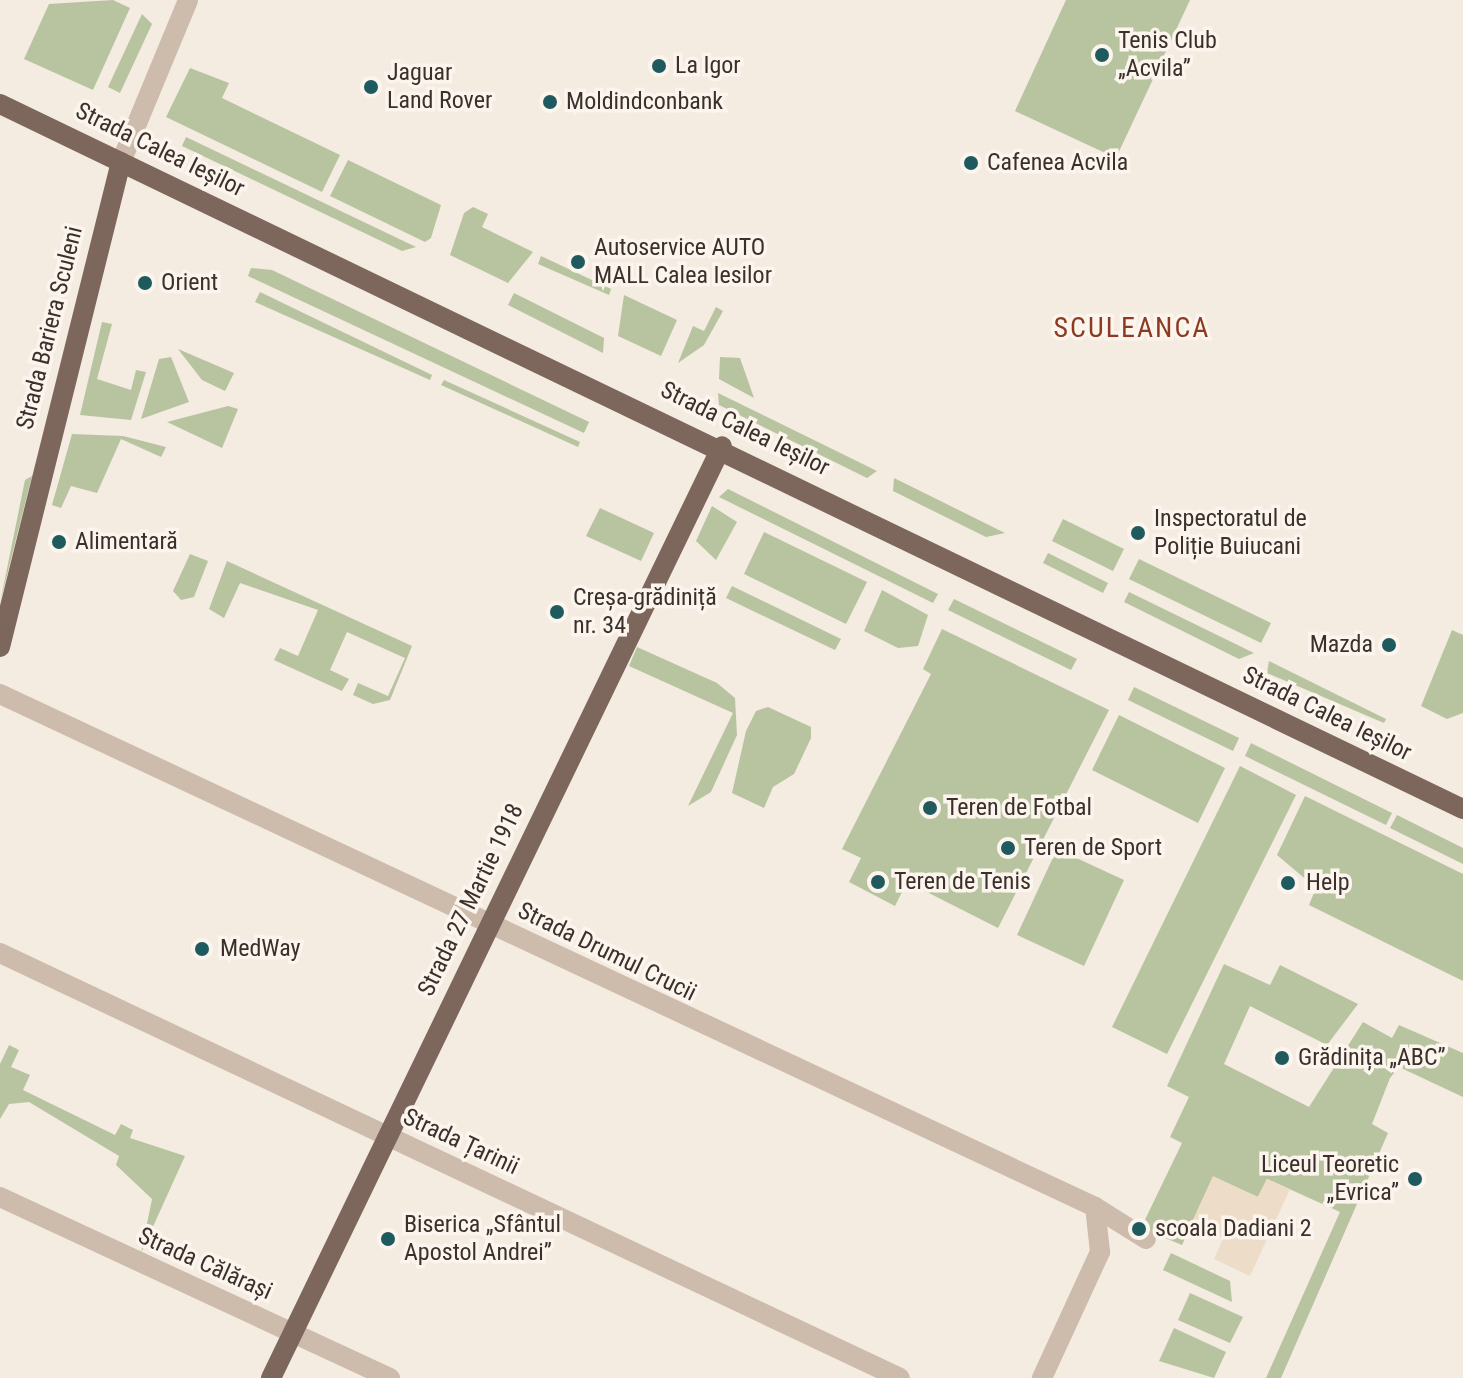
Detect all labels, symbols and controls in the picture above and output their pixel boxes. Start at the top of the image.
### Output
place label: Tenis Club „Acvila” [1118,27,1217,83]
marker: Tenis Club „Acvila” [1093,46,1111,64]
place label: La Igor [675,52,741,80]
marker: La Igor [650,57,668,75]
place label: Jaguar Land Rover [387,59,492,115]
marker: Jaguar Land Rover [362,78,380,96]
place label: Moldindconbank [566,88,723,116]
marker: Moldindconbank [541,93,559,111]
street label: Strada Calea Ieșilor [71,97,249,203]
place label: Cafenea Acvila [987,149,1128,177]
marker: Cafenea Acvila [962,154,980,172]
street label: Strada Bariera Sculeni [11,223,89,433]
place label: Autoservice AUTO MALL Calea Iesilor [594,234,772,290]
marker: Autoservice AUTO MALL Calea Iesilor [569,253,587,271]
place label: Orient [161,269,218,297]
marker: Orient [136,274,154,292]
district label: SCULEANCA [1054,311,1210,345]
street label: Strada Calea Ieșilor [656,376,834,482]
place label: Inspectoratul de Poliție Buiucani [1154,505,1307,561]
marker: Inspectoratul de Poliție Buiucani [1129,524,1147,542]
place label: Alimentară [75,528,178,556]
marker: Alimentară [50,533,68,551]
place label: Creșa-grădiniță nr. 34 [573,584,717,640]
marker: Creșa-grădiniță nr. 34 [548,603,566,621]
place label: Mazda [1310,631,1373,659]
marker: Mazda [1380,636,1398,654]
street label: Strada Calea Ieșilor [1238,661,1416,767]
place label: Teren de Fotbal [946,794,1092,822]
street label: Strada 27 Martie 1918 [412,799,530,1001]
marker: Teren de Fotbal [921,799,939,817]
place label: Teren de Sport [1024,834,1162,862]
marker: Teren de Sport [999,839,1017,857]
place label: Teren de Tenis [894,868,1031,896]
place label: Help [1306,869,1349,897]
marker: Help [1277,872,1299,894]
marker: Teren de Tenis [869,873,887,891]
street label: Strada Drumul Crucii [513,896,701,1008]
place label: MedWay [220,935,300,963]
marker: MedWay [191,938,213,960]
place label: Grădinița „ABC” [1298,1044,1446,1072]
marker: Grădinița „ABC” [1273,1049,1291,1067]
street label: Strada Țarinii [398,1103,524,1181]
place label: Liceul Teoretic „Evrica” [1260,1151,1399,1207]
marker: Liceul Teoretic „Evrica” [1406,1170,1424,1188]
place label: Biserica „Sfântul Apostol Andrei” [404,1211,561,1267]
place label: scoala Dadiani 2 [1155,1215,1312,1243]
marker: scoala Dadiani 2 [1130,1220,1148,1238]
street label: Strada Călărași [134,1222,276,1306]
marker: Biserica „Sfântul Apostol Andrei” [379,1230,397,1248]

